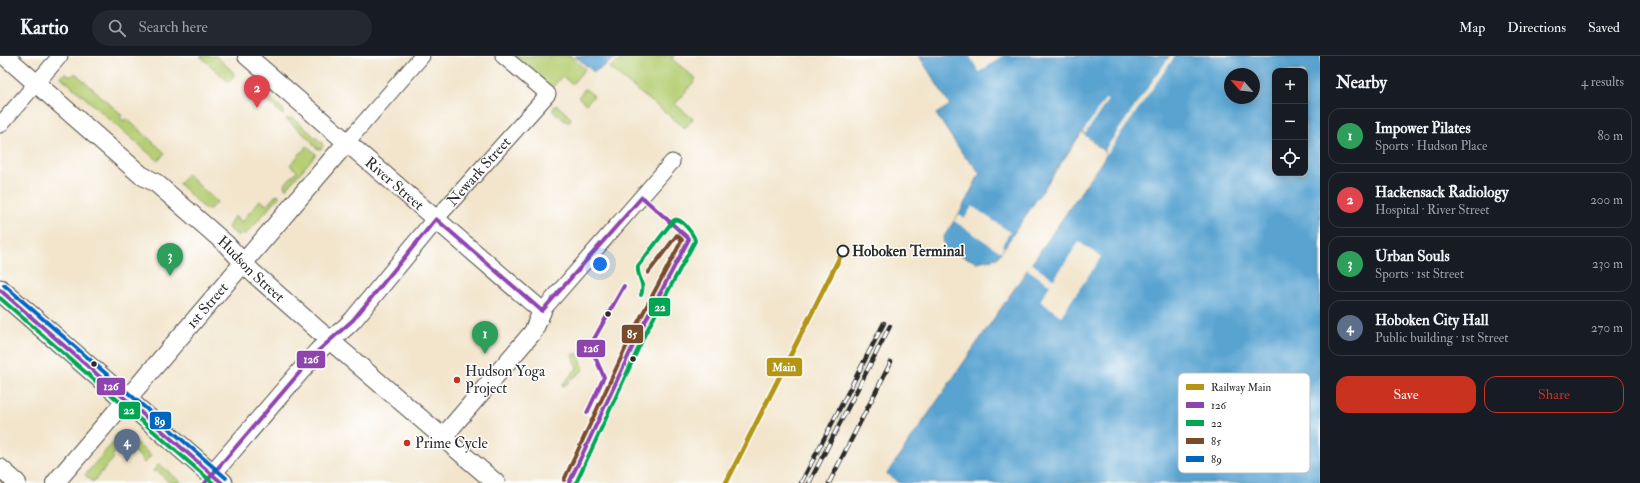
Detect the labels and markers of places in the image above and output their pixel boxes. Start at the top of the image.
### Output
pin: 2 [244,75,270,108]
place label: Hoboken Terminal [852,242,965,261]
pin: 3 [157,243,183,276]
marker: Hoboken Terminal [836,244,850,258]
unlabelled marker [603,309,613,319]
pin: 1 [472,321,498,354]
unlabelled marker [628,354,638,364]
unlabelled marker [89,359,99,369]
place label: Hudson Yoga Project [465,362,546,398]
marker: Hudson Yoga Project [452,375,462,385]
pin: 4 [114,429,140,462]
place label: Prime Cycle [415,434,488,453]
marker: Prime Cycle [402,438,412,448]

